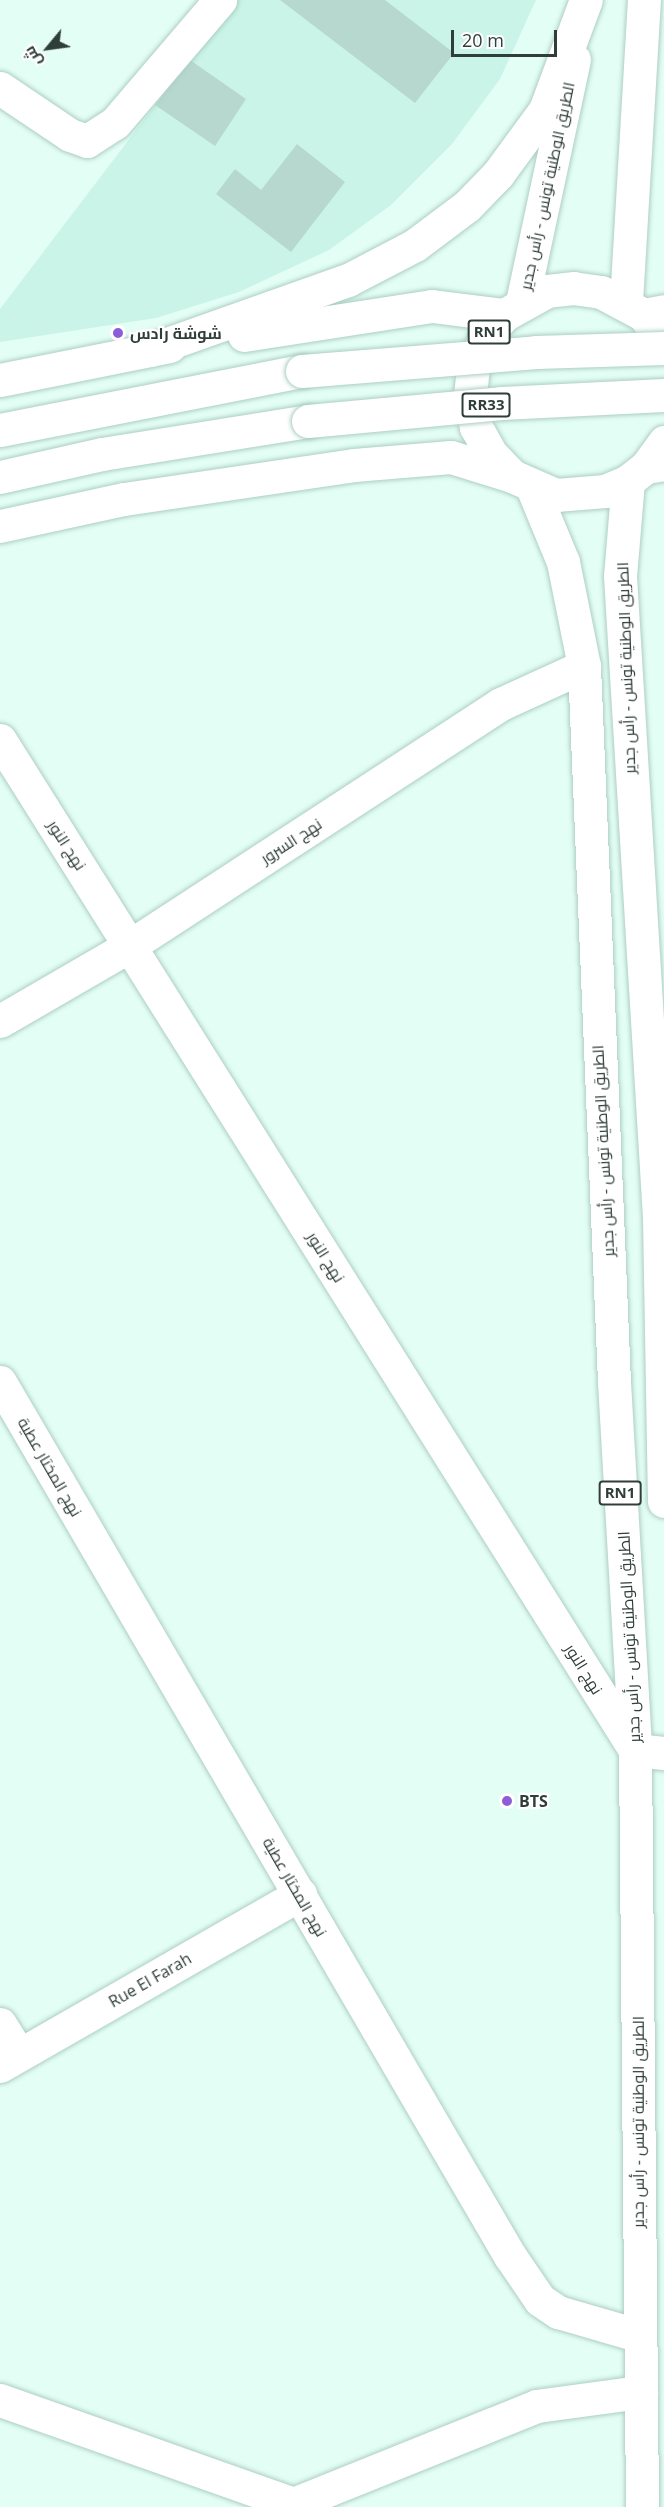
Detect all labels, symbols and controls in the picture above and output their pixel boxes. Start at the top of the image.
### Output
north arrow [18,18,78,78]
scale bar [454,18,560,56]
text: 20 m [462,28,504,52]
text: ش [18,42,47,71]
street label: الطريق الوطنية تونس - رأس جدير [516,80,578,292]
road number: RN1 [466,320,512,344]
place label: شوشة رادس [130,323,222,343]
marker: شوشة رادس [111,326,125,340]
road number: RR33 [460,393,512,417]
street label: الطريق الوطنية تونس - رأس جدير [613,562,639,774]
street label: نهج السرور [257,814,325,868]
street label: نهج النور [44,816,90,874]
street label: الطريق الوطنية تونس - رأس جدير [588,1045,618,1257]
street label: نهج النور [303,1228,349,1286]
street label: نهج المختار عطية [14,1414,86,1520]
road number: RN1 [598,1481,642,1505]
street label: الطريق الوطنية تونس - رأس جدير [614,1531,644,1743]
street label: نهج النور [561,1640,607,1698]
place label: BTS [519,1791,548,1811]
marker: BTS [500,1794,514,1808]
street label: نهج المختار عطية [259,1834,331,1940]
street label: Rue El Farah [105,1949,195,2011]
street label: الطريق الوطنية تونس - رأس جدير [628,2016,648,2228]

